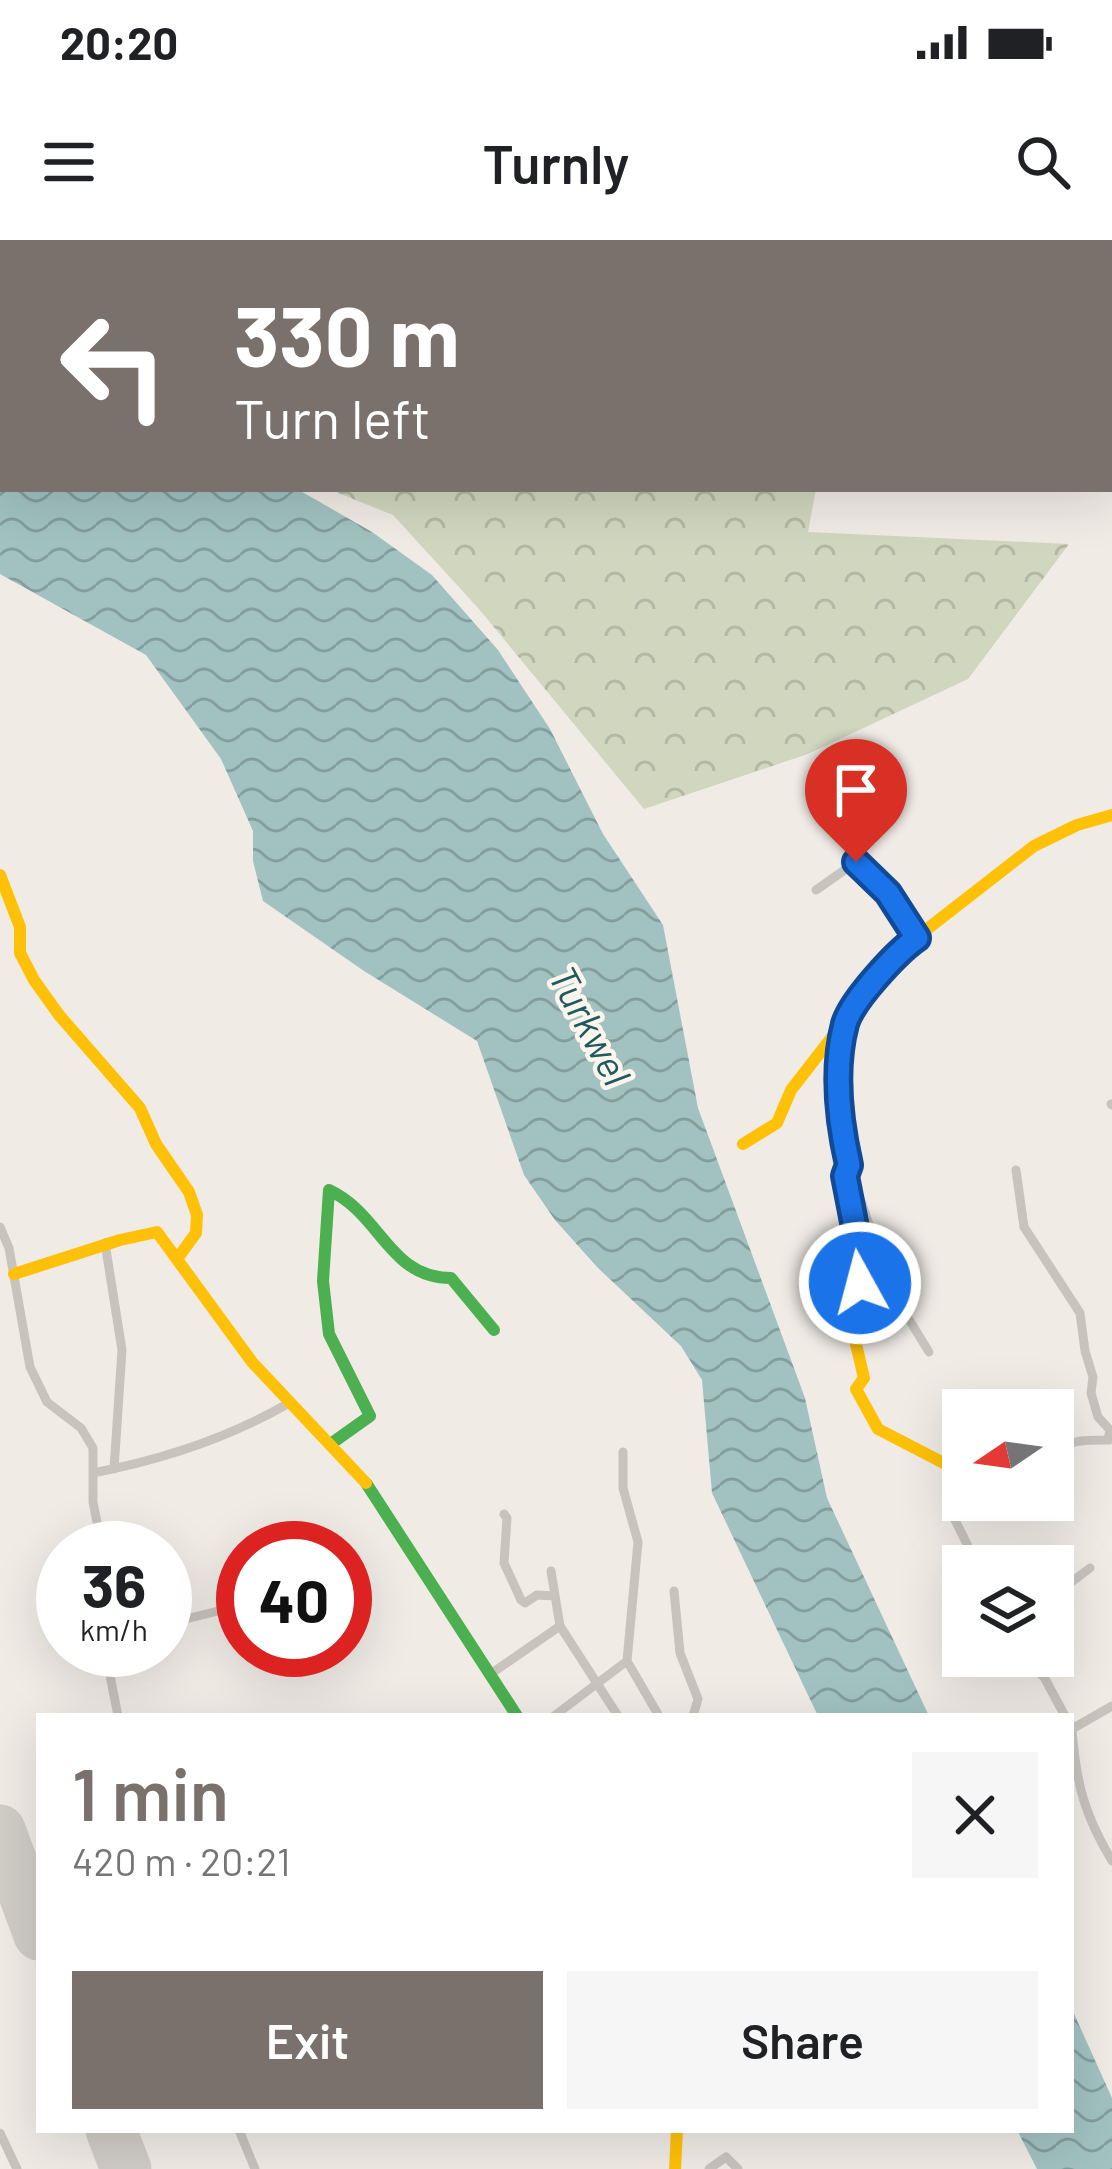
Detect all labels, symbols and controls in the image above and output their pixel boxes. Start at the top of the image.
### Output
text: 20:20 [60,15,178,69]
icon: menu [36,129,102,195]
icon: search [1010,129,1076,195]
text: Turnly [483,130,630,195]
text: 330 m [234,283,460,384]
icon: left [36,288,192,444]
text: Turn left [234,385,431,450]
pin [805,739,907,862]
icon: arrive [823,757,889,823]
water label: Turkwel [540,957,642,1093]
position arrow [797,1220,923,1346]
north arrow [942,1389,1074,1521]
map controls [942,1389,1074,1677]
speed limit sign: 40 [216,1521,372,1677]
button: layers [942,1545,1074,1677]
text: 36 [82,1548,146,1620]
text: km/h [80,1611,148,1647]
text: 1 min [72,1749,229,1835]
button: close [912,1752,1038,1878]
text: 420 m · 20:21 [72,1837,290,1884]
button: Exit [72,1971,543,2109]
button: Share [567,1971,1038,2109]

